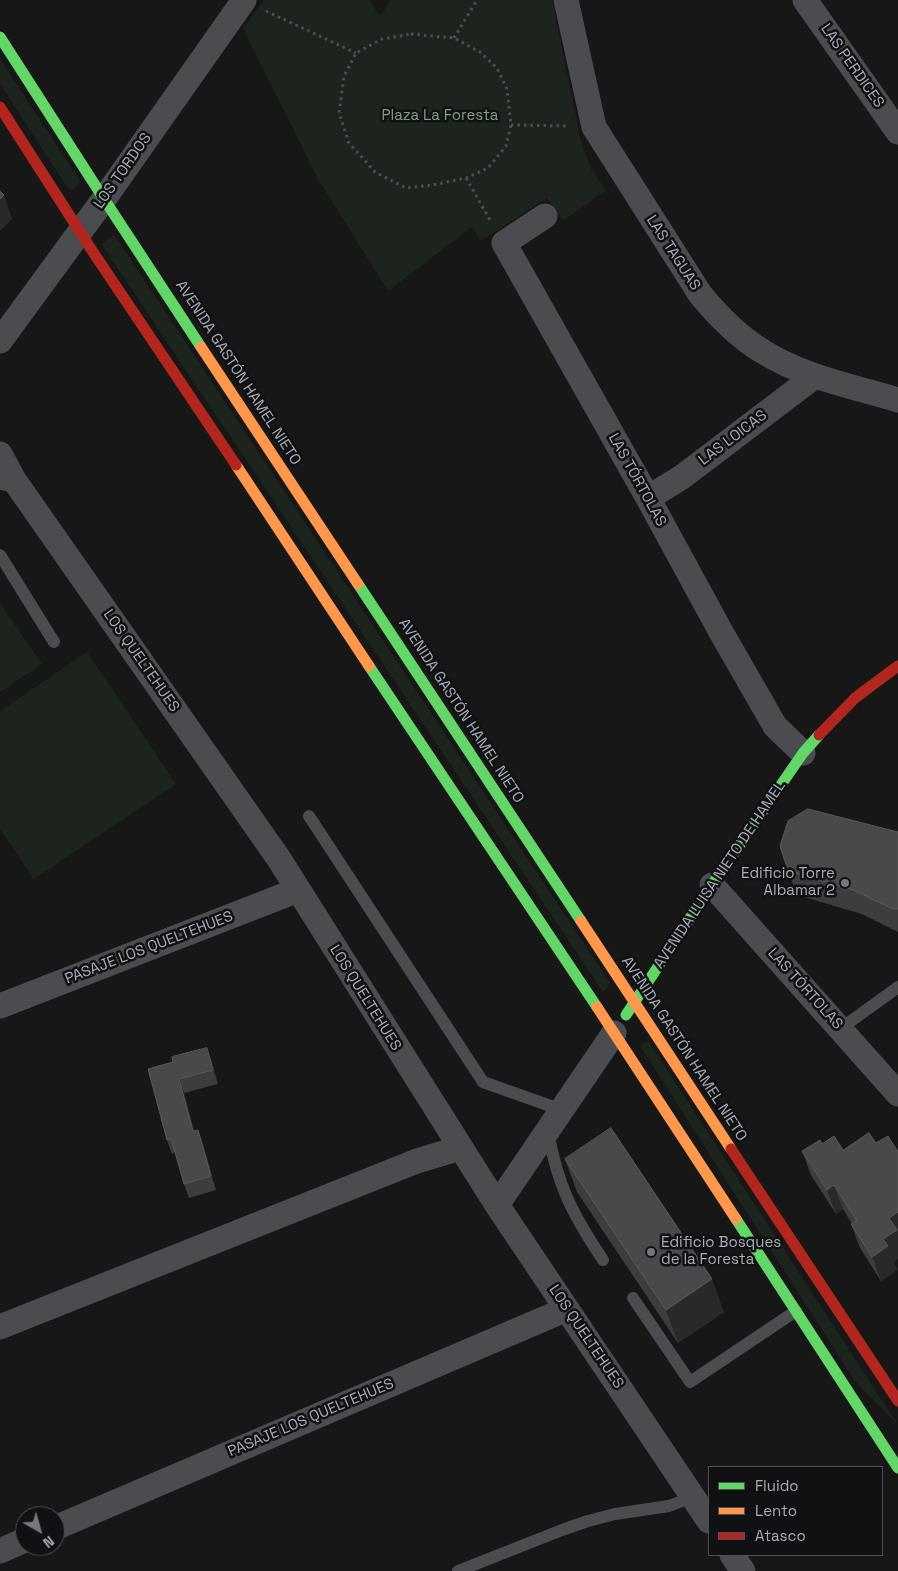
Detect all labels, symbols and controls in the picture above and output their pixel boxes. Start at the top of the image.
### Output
street label: LAS PERDICES [816,21,888,111]
park label: Plaza La Foresta [382,107,498,125]
street label: LOS TORDOS [90,130,156,212]
street label: LAS TAGUAS [642,212,704,294]
street label: AVENIDA GASTÓN HAMEL NIETO [171,277,305,469]
street label: LAS LOICAS [695,407,771,469]
street label: LAS TÓRTOLAS [604,430,670,530]
street label: LOS QUELTEHUES [99,606,183,716]
street label: AVENIDA GASTÓN HAMEL NIETO [394,615,528,807]
street label: AVENIDA LUISA NIETO DE HAMEL [650,778,790,972]
place label: Edificio Torre Albamar 2 [741,865,835,900]
marker: Edificio Torre Albamar 2 [839,877,851,889]
street label: PASAJE LOS QUELTEHUES [62,908,236,988]
street label: LOS QUELTEHUES [325,942,405,1054]
street label: LAS TÓRTOLAS [764,945,846,1033]
street label: AVENIDA GASTÓN HAMEL NIETO [617,953,751,1145]
place label: Edificio Bosques de la Foresta [661,1234,781,1269]
marker: Edificio Bosques de la Foresta [645,1246,657,1258]
street label: LOS QUELTEHUES [545,1282,627,1392]
street label: PASAJE LOS QUELTEHUES [225,1375,397,1461]
legend [708,1466,883,1556]
text: Fluido [755,1476,799,1495]
text: Lento [755,1501,797,1520]
north arrow [15,1506,65,1556]
text: Atasco [755,1526,806,1545]
text: N [39,1532,58,1552]

